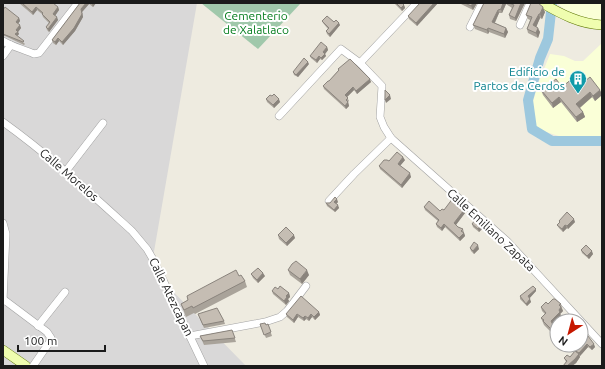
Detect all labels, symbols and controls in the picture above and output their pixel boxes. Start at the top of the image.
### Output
park label: Cementerio de Xalatlaco [223,9,289,36]
place label: Edificio de Partos de Cerdos [473,65,565,92]
building icon: Edificio de Partos de Cerdos [568,69,588,94]
street label: Calle Morelos [37,146,101,204]
street label: Calle Emiliano Zapata [445,186,538,274]
street label: Calle Atezcapan [147,256,196,338]
north arrow [549,313,589,353]
scale bar [18,327,105,353]
text: 100 m [24,334,57,347]
text: N [556,334,570,348]

